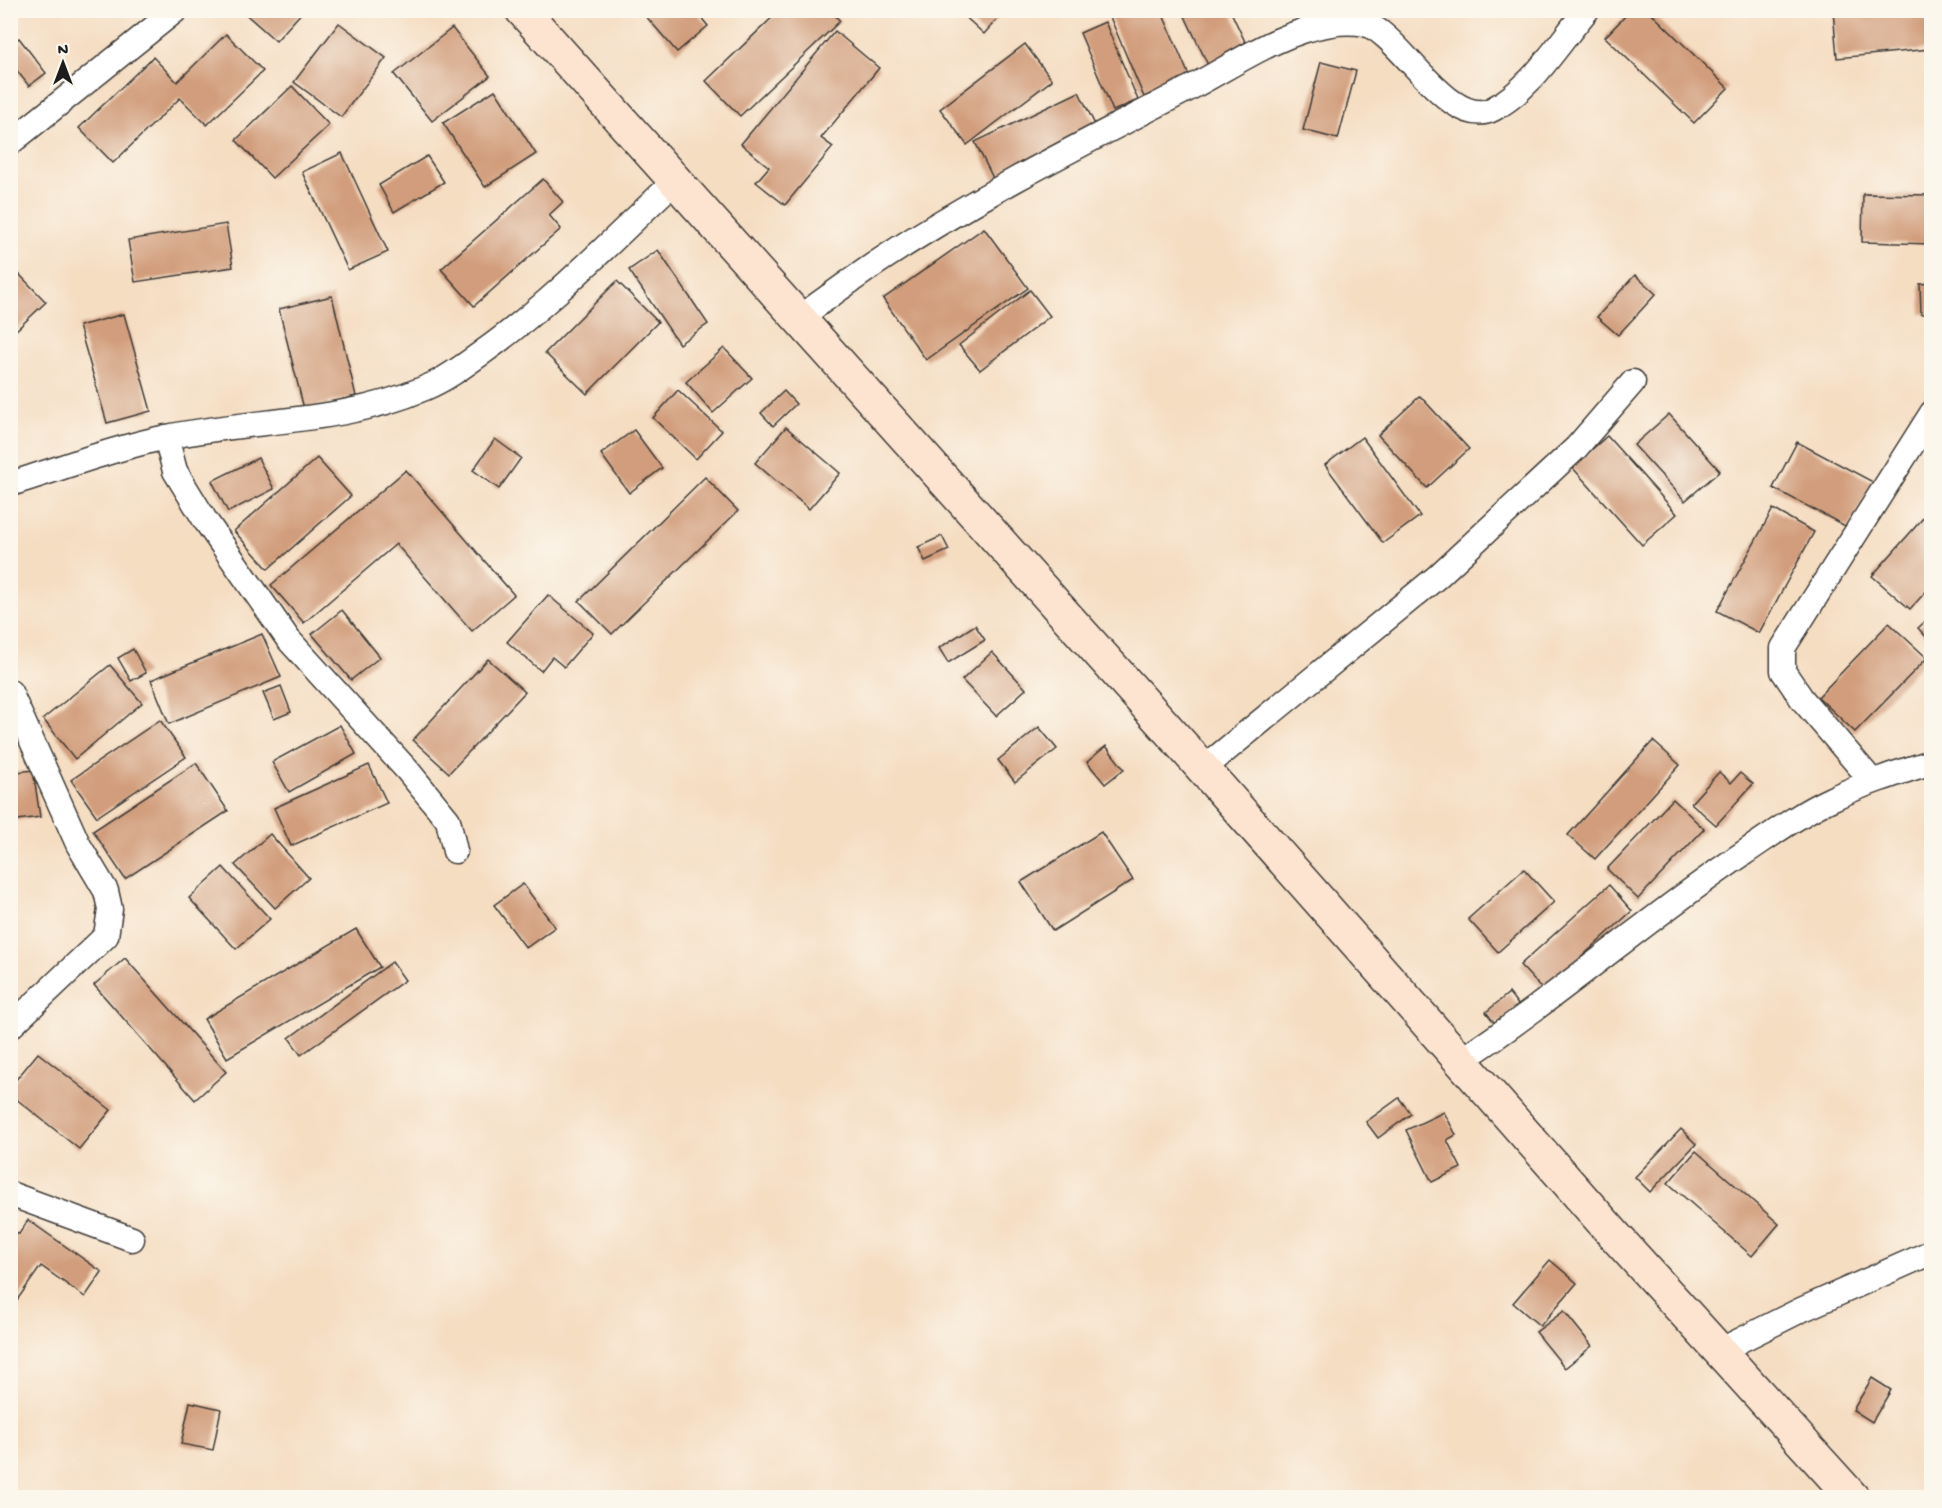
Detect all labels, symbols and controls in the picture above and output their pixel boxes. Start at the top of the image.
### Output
north arrow [33,33,93,93]
text: N [58,42,69,61]

